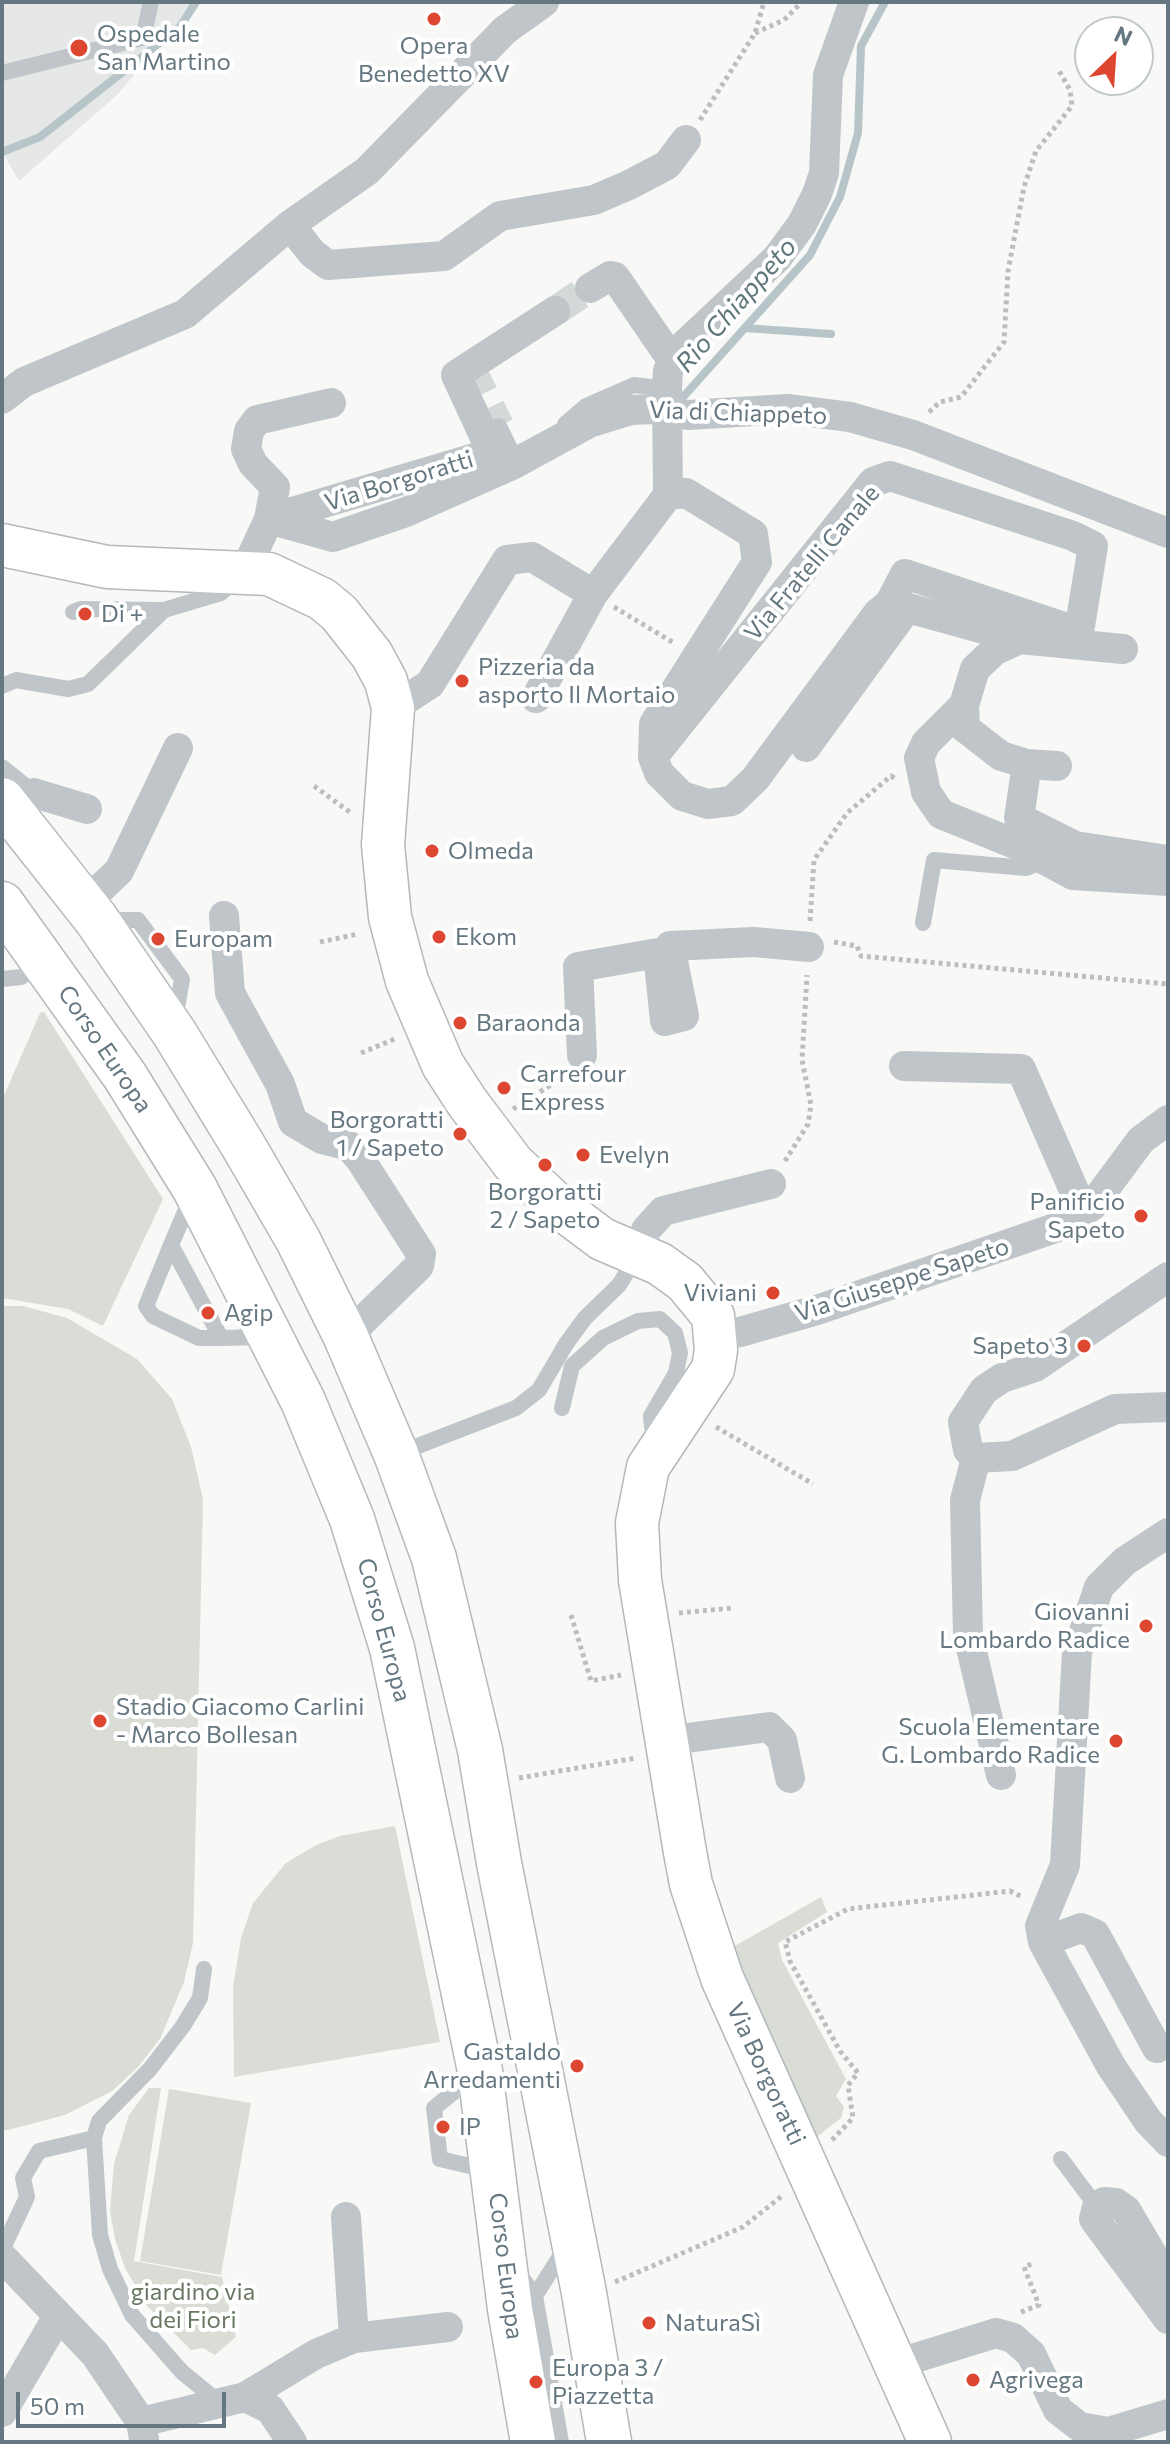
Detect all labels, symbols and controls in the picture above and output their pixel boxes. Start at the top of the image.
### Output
marker: Opera Benedetto XV [425,10,443,28]
north arrow [1074,16,1154,96]
place label: Ospedale San Martino [97,20,231,76]
text: N [1110,20,1137,51]
place label: Opera Benedetto XV [358,32,510,88]
marker: Ospedale San Martino [68,37,90,59]
water label: Rio Chiappeto [669,231,803,379]
street label: Via di Chiappeto [648,395,828,431]
street label: Via Borgoratti [321,445,477,517]
street label: Via Fratelli Canale [738,479,886,647]
place label: Di + [101,600,144,628]
marker: Di + [76,605,94,623]
place label: Pizzeria da asporto Il Mortaio [478,653,675,709]
marker: Pizzeria da asporto Il Mortaio [453,672,471,690]
place label: Olmeda [448,837,534,865]
marker: Olmeda [423,842,441,860]
place label: Ekom [455,923,517,951]
place label: Europam [174,925,273,953]
marker: Ekom [430,928,448,946]
marker: Europam [149,930,167,948]
street label: Corso Europa [52,980,158,1118]
place label: Baraonda [476,1009,580,1037]
marker: Baraonda [451,1014,469,1032]
place label: Carrefour Express [520,1060,626,1116]
marker: Carrefour Express [495,1079,513,1097]
place label: Borgoratti 1 / Sapeto [330,1106,444,1162]
marker: Borgoratti 1 / Sapeto [451,1125,469,1143]
place label: Evelyn [599,1141,670,1169]
marker: Evelyn [574,1146,592,1164]
marker: Borgoratti 2 / Sapeto [536,1156,554,1174]
place label: Borgoratti 2 / Sapeto [488,1178,602,1234]
place label: Panificio Sapeto [1029,1188,1125,1244]
marker: Panificio Sapeto [1132,1207,1150,1225]
street label: Via Giuseppe Sapeto [791,1232,1013,1328]
place label: Viviani [683,1279,757,1307]
marker: Viviani [764,1284,782,1302]
place label: Agip [224,1299,273,1327]
marker: Agip [199,1304,217,1322]
place label: Sapeto 3 [972,1332,1068,1360]
marker: Sapeto 3 [1075,1337,1093,1355]
street label: Corso Europa [351,1555,417,1705]
place label: Giovanni Lombardo Radice [939,1598,1130,1654]
marker: Giovanni Lombardo Radice [1137,1617,1155,1635]
place label: Stadio Giacomo Carlini - Marco Bollesan [116,1693,364,1749]
marker: Stadio Giacomo Carlini - Marco Bollesan [91,1712,109,1730]
place label: Scuola Elementare G. Lombardo Radice [881,1713,1100,1769]
marker: Scuola Elementare G. Lombardo Radice [1107,1732,1125,1750]
street label: Via Borgoratti [720,1998,812,2150]
place label: Gastaldo Arredamenti [423,2038,561,2094]
marker: Gastaldo Arredamenti [568,2057,586,2075]
place label: IP [459,2113,481,2141]
marker: IP [434,2118,452,2136]
street label: Corso Europa [483,2191,529,2341]
park label: giardino via dei Fiori [131,2278,255,2334]
place label: NaturaSì [665,2309,761,2337]
marker: NaturaSì [640,2314,658,2332]
place label: Europa 3 / Piazzetta [552,2354,663,2410]
place label: Agrivega [989,2366,1084,2394]
marker: Agrivega [964,2371,982,2389]
marker: Europa 3 / Piazzetta [527,2373,545,2391]
scale bar [20,2376,230,2426]
text: 50 m [30,2391,85,2420]

